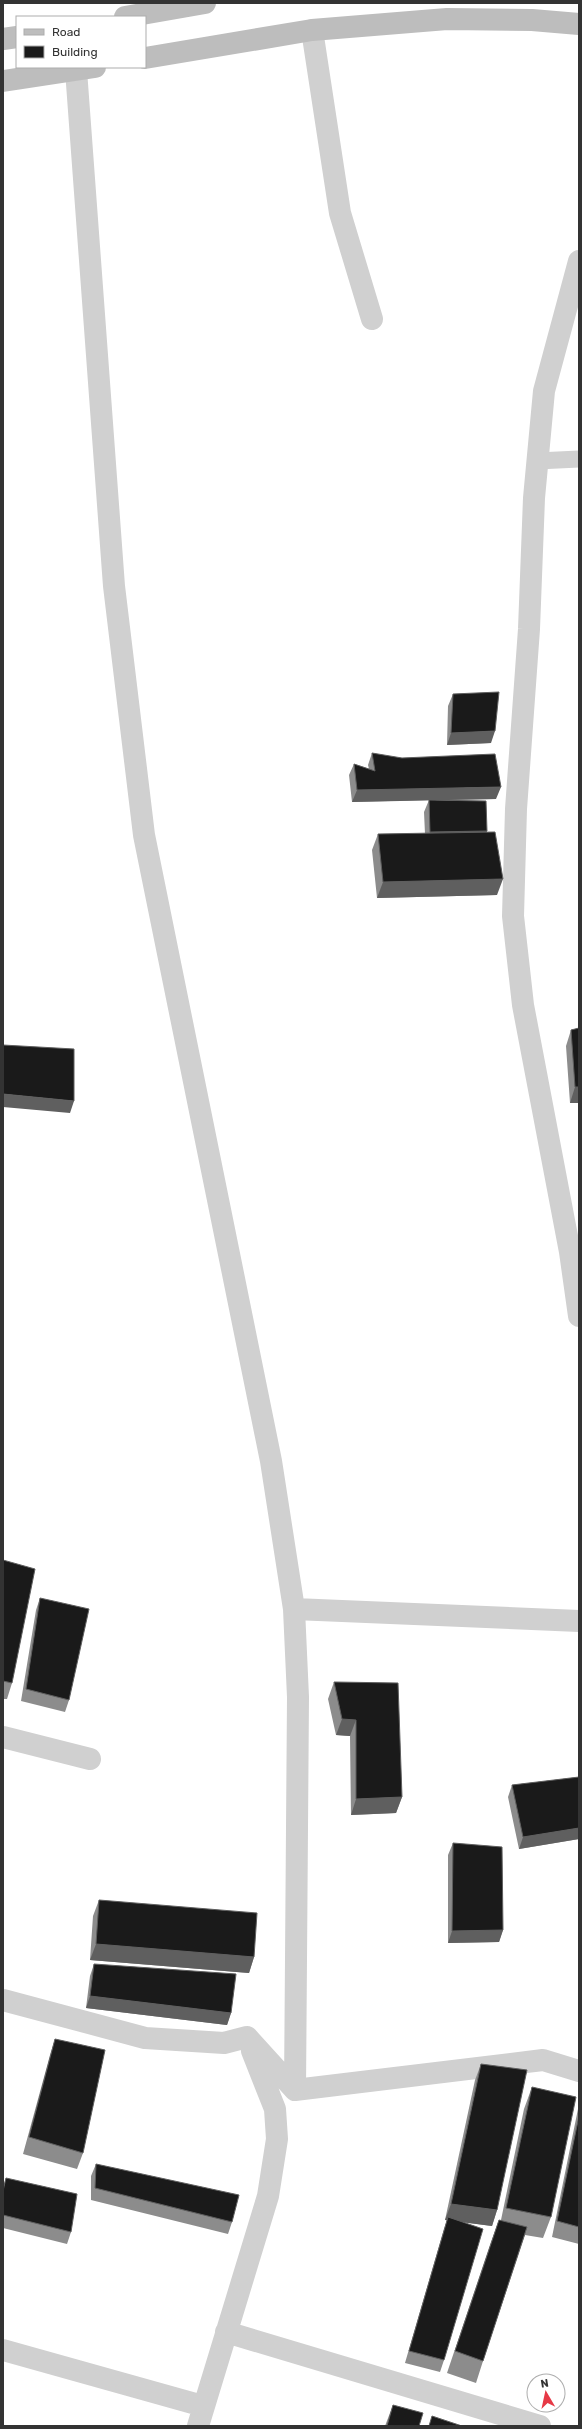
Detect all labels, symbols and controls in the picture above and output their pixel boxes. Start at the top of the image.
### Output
legend [16,16,146,68]
text: Road [52,25,80,39]
text: Building [52,45,98,59]
north arrow [526,2373,566,2413]
text: N [540,2377,550,2391]

